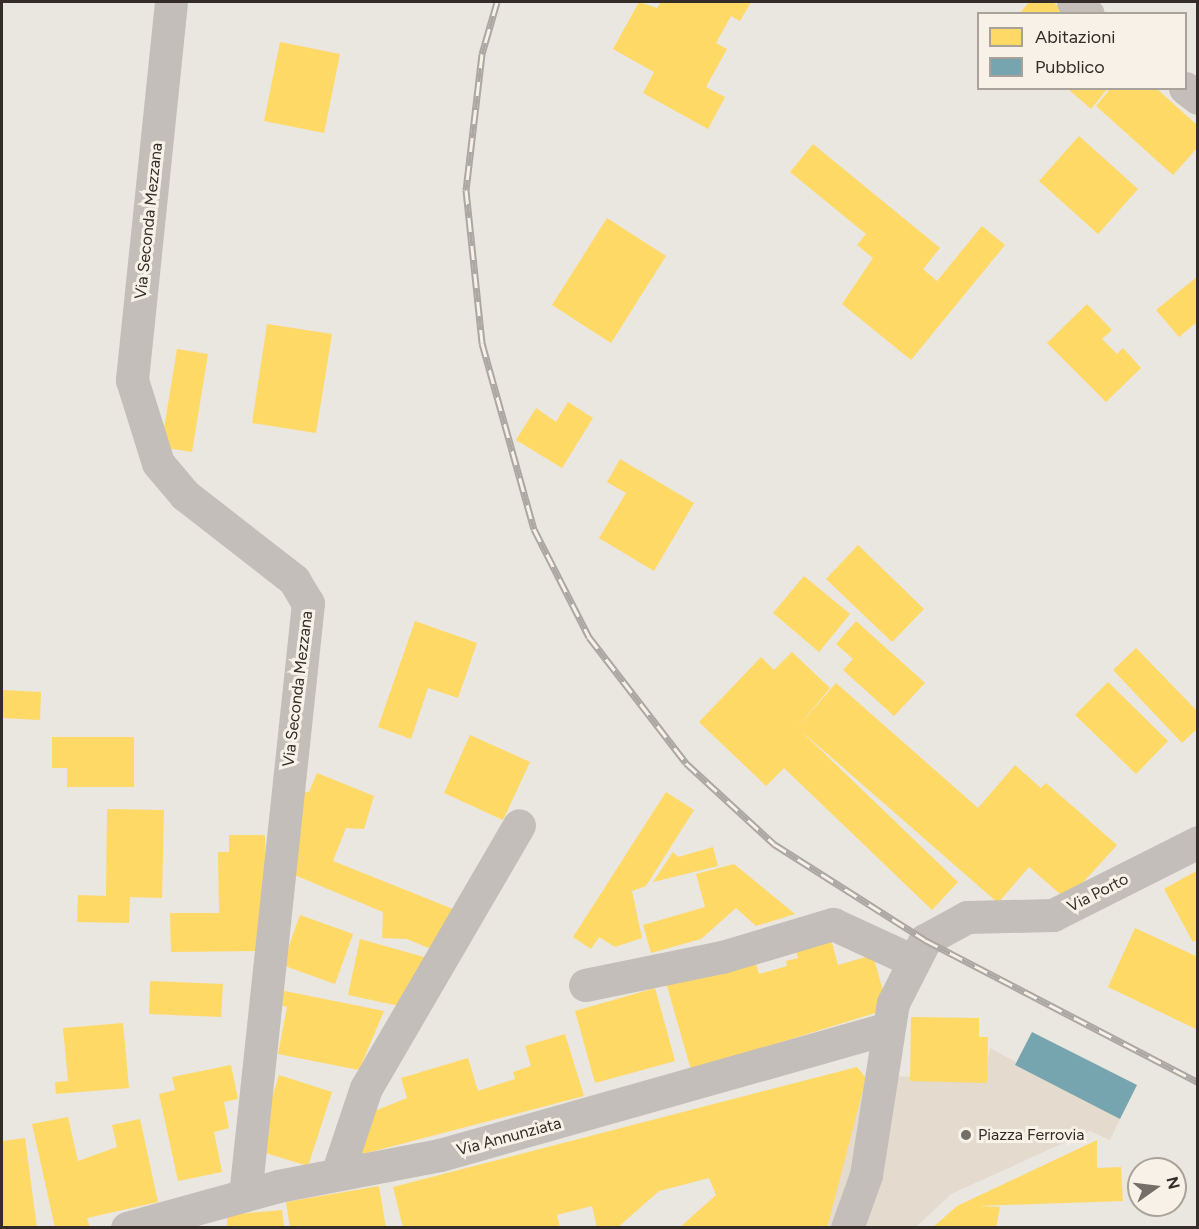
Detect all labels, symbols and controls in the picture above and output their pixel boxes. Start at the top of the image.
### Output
legend [977,12,1187,90]
text: Abitazioni [1035,26,1116,48]
text: Pubblico [1035,56,1105,78]
street label: Via Seconda Mezzana [131,142,167,300]
street label: Via Seconda Mezzana [279,610,317,768]
street label: Via Porto [1064,869,1132,917]
street label: Via Annunziata [455,1114,563,1160]
place label: Piazza Ferrovia [978,1125,1084,1145]
marker: Piazza Ferrovia [959,1128,973,1142]
north arrow [1127,1157,1187,1217]
text: N [1162,1175,1184,1191]

